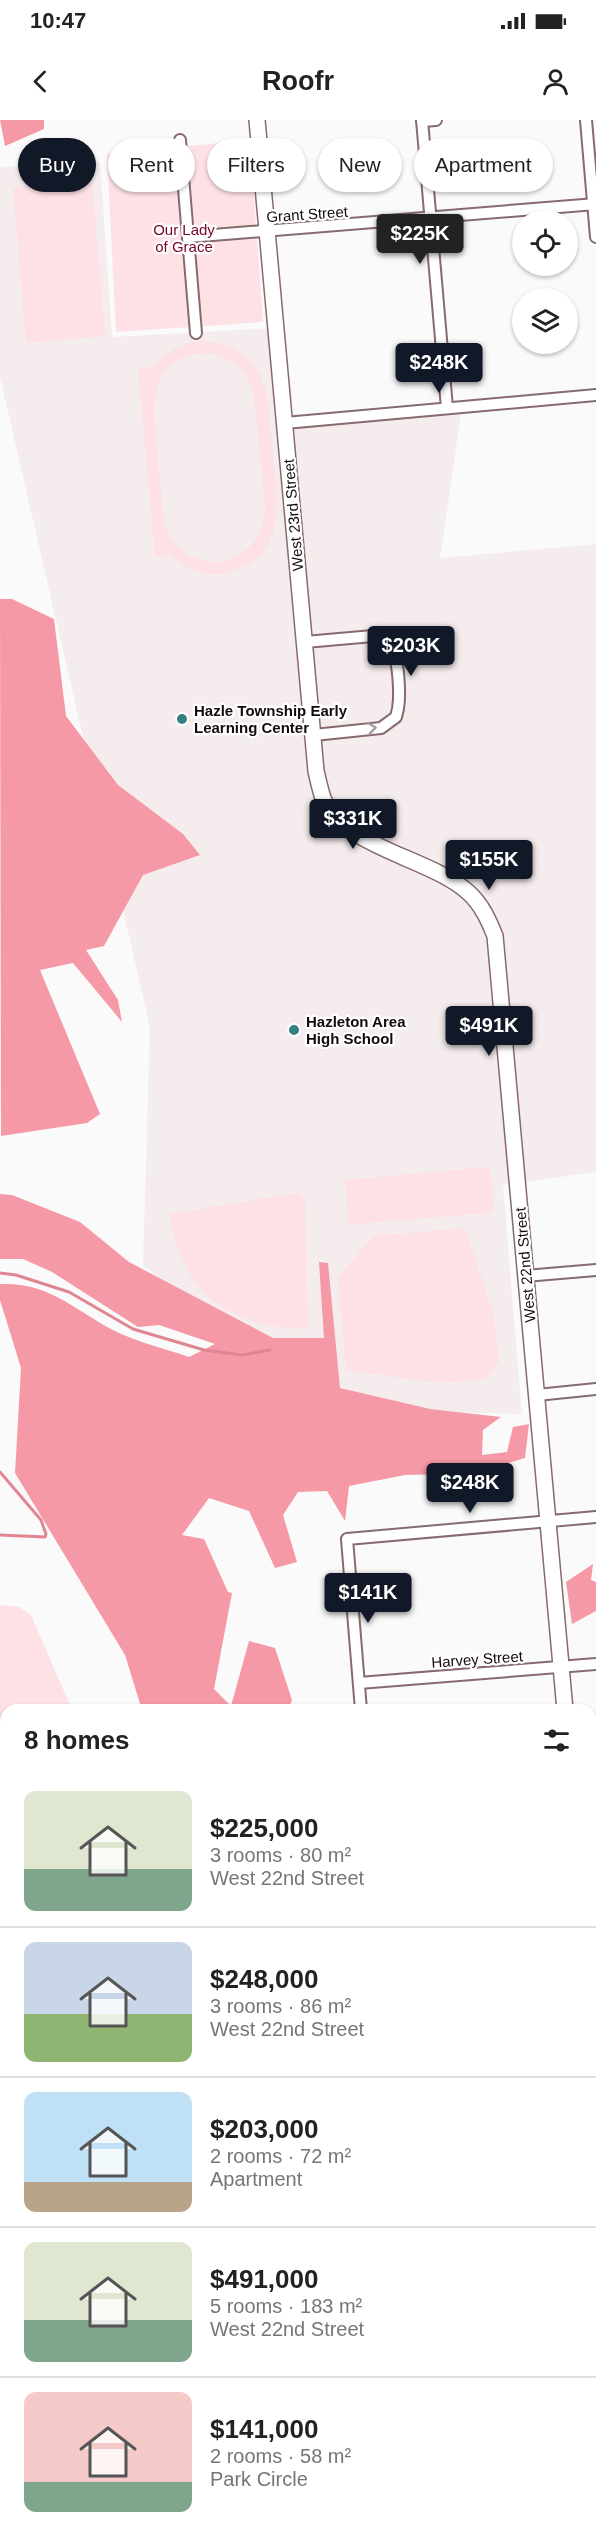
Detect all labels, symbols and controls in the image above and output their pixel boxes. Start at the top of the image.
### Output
text: 10:47 [30,8,86,33]
icon: back [24,65,57,98]
icon: person [539,65,572,98]
text: Roofr [262,66,334,96]
chip: Buy [18,138,96,192]
chip: Rent [108,138,195,192]
chip: Filters [207,138,306,192]
chip: New [318,138,402,192]
chip: Apartment [414,138,553,192]
street label: Grant Street [266,203,349,225]
map controls [512,210,578,354]
button: locate [512,210,578,276]
pin: $225K [378,214,462,265]
park label: Our Lady of Grace [153,221,215,255]
text: $225K [391,222,449,244]
button: layers [512,288,578,354]
pin: $248K [397,343,481,394]
text: $248K [410,351,468,373]
street label: West 23rd Street [280,458,306,572]
pin: $203K [369,626,453,677]
text: $203K [382,634,440,656]
place label: Hazle Township Early Learning Center [194,702,348,736]
marker: Hazle Township Early Learning Center [175,712,189,726]
one-way arrow [368,723,377,735]
pin: $331K [311,799,395,850]
text: $331K [324,807,382,829]
pin: $155K [447,840,531,891]
text: $155K [460,848,518,870]
pin: $491K [447,1006,531,1057]
place label: Hazleton Area High School [306,1013,406,1047]
text: $491K [460,1014,518,1036]
marker: Hazleton Area High School [287,1023,301,1037]
street label: West 22nd Street [511,1206,539,1323]
pin: $248K [428,1463,512,1514]
text: $248K [441,1471,499,1493]
pin: $141K [326,1573,410,1624]
text: $141K [339,1581,397,1603]
street label: Harvey Street [431,1647,524,1671]
icon: filters [540,1724,573,1757]
text: 8 homes [24,1725,130,1755]
text: $225,000 [210,1813,318,1843]
icon: home [72,1815,144,1887]
text: 3 rooms · 80 m² [210,1844,351,1866]
text: West 22nd Street [210,1867,364,1889]
text: $248,000 [210,1964,318,1994]
icon: home [72,1966,144,2038]
text: 3 rooms · 86 m² [210,1995,351,2017]
text: West 22nd Street [210,2018,364,2040]
text: $203,000 [210,2114,318,2144]
icon: home [72,2116,144,2188]
text: 2 rooms · 72 m² [210,2145,351,2167]
text: Apartment [210,2168,302,2190]
text: $491,000 [210,2264,318,2294]
icon: home [72,2266,144,2338]
text: 5 rooms · 183 m² [210,2295,362,2317]
text: West 22nd Street [210,2318,364,2340]
text: $141,000 [210,2414,318,2444]
icon: home [72,2416,144,2488]
text: 2 rooms · 58 m² [210,2445,351,2467]
text: Park Circle [210,2468,308,2490]

